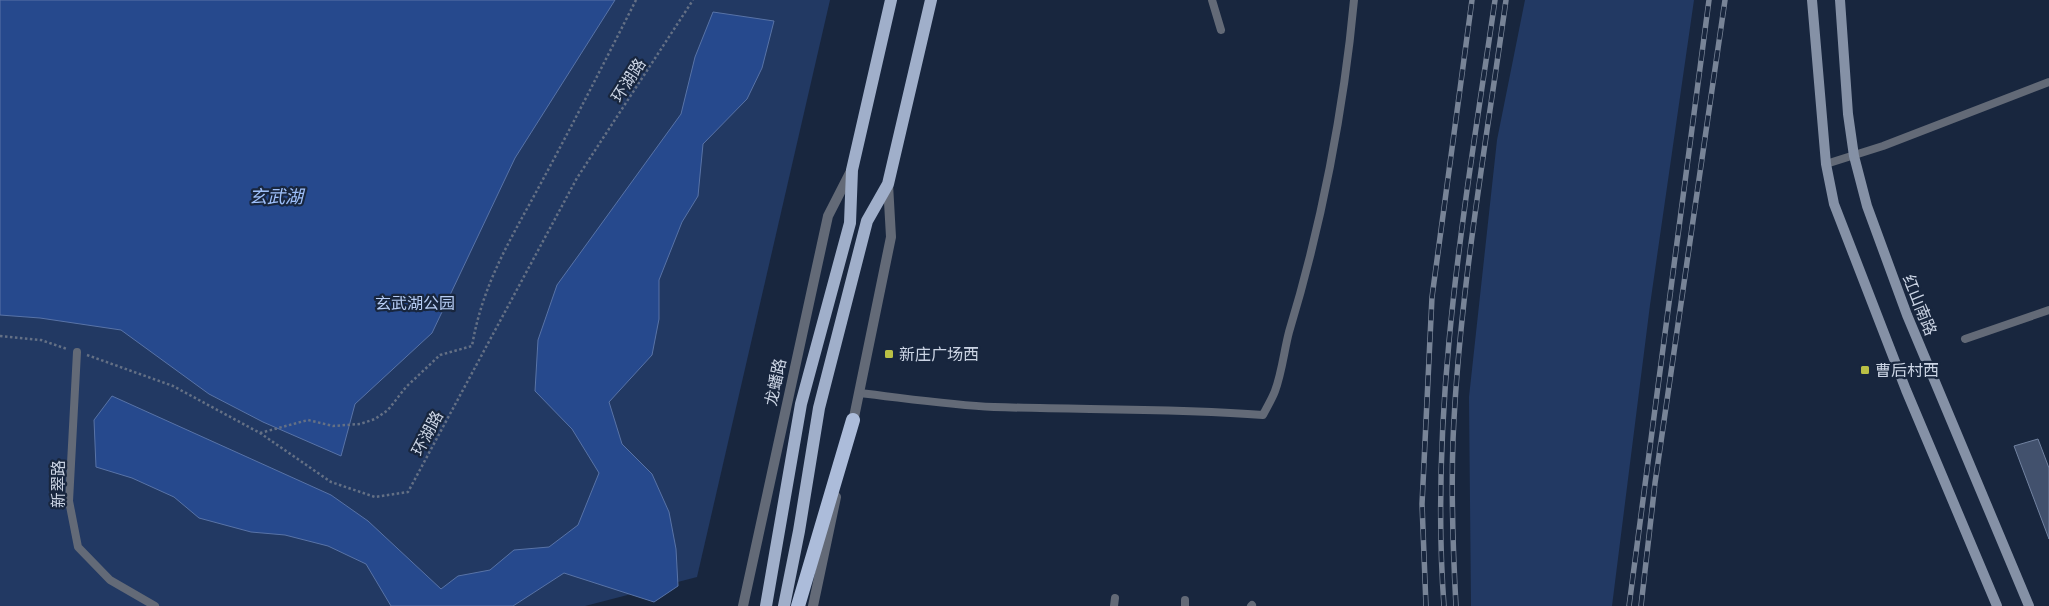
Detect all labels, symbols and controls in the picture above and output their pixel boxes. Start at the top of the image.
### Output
street label: 环湖路 [607,55,649,106]
water label: 玄武湖 [249,186,306,208]
street label: 红山南路 [1899,272,1940,338]
park label: 玄武湖公园 [375,294,455,313]
place label: 新庄广场西 [899,345,979,364]
marker: 新庄广场西 [883,348,895,360]
street label: 龙蟠路 [761,357,790,408]
place label: 曹后村西 [1875,361,1939,380]
marker: 曹后村西 [1859,364,1871,376]
street label: 环湖路 [408,408,447,459]
street label: 新翠路 [49,460,68,508]

